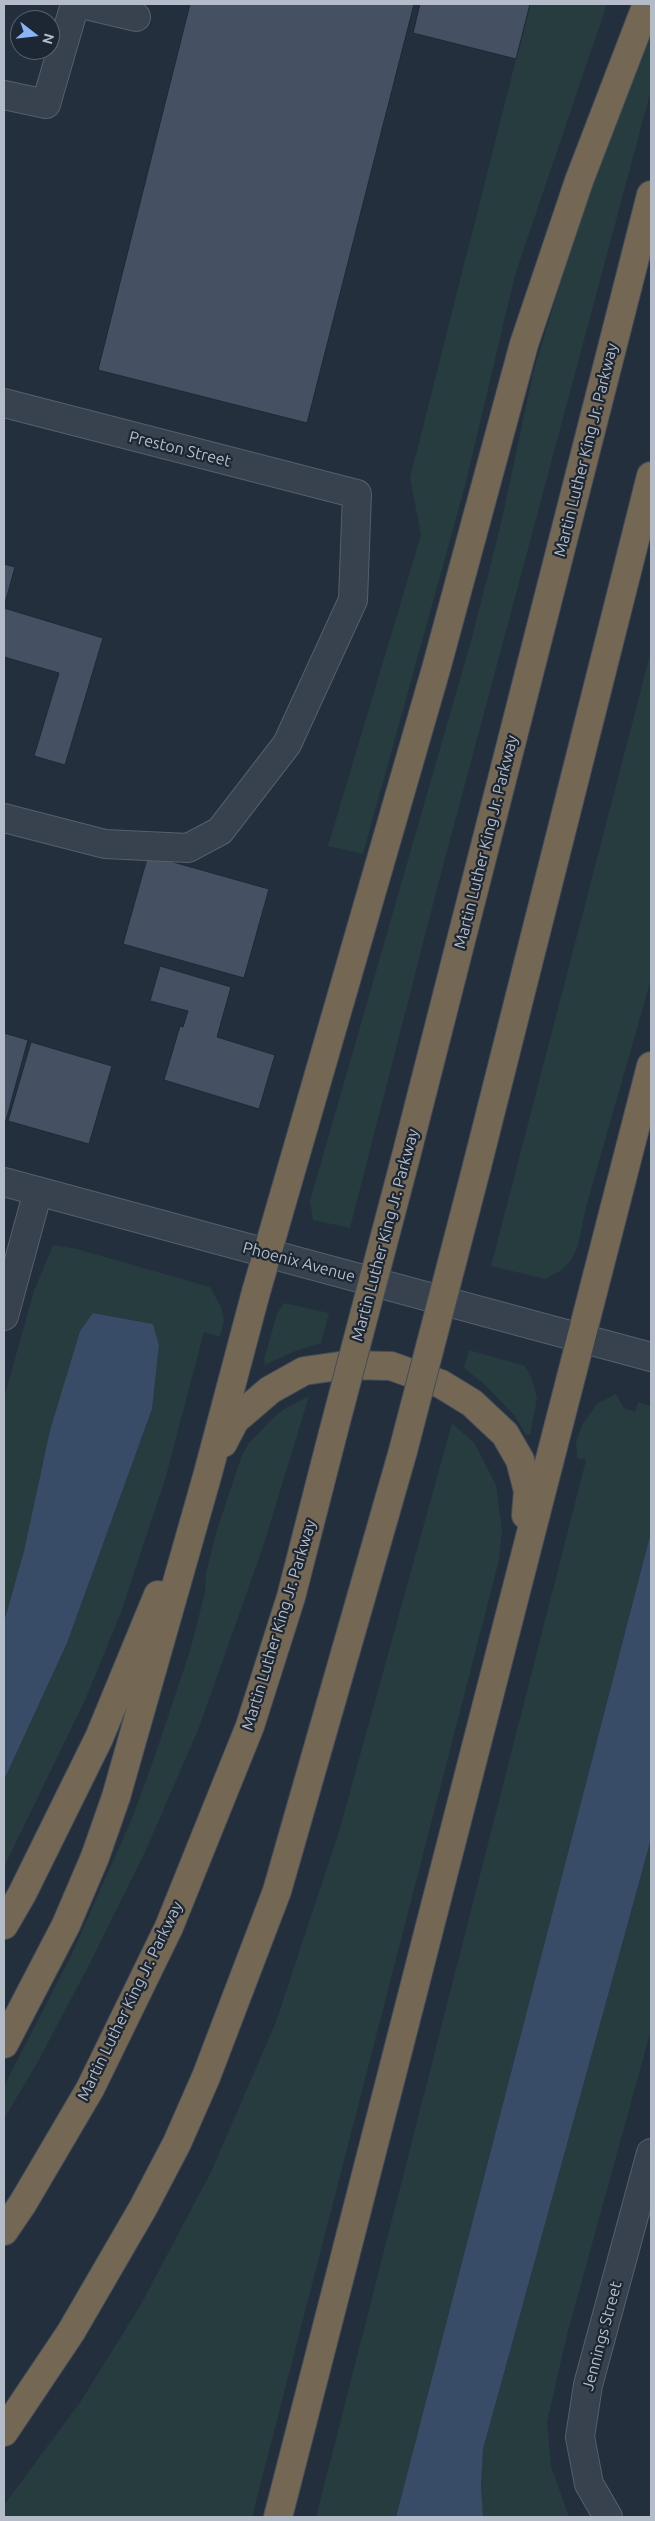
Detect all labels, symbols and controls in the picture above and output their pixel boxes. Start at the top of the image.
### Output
north arrow [10,10,60,60]
text: N [39,32,58,46]
street label: Martin Luther King Jr. Parkway [550,341,622,559]
street label: Preston Street [127,427,233,471]
street label: Martin Luther King Jr. Parkway [450,733,522,951]
street label: Martin Luther King Jr. Parkway [347,1127,423,1343]
street label: Phoenix Avenue [241,1238,357,1286]
street label: Martin Luther King Jr. Parkway [238,1517,320,1733]
street label: Martin Luther King Jr. Parkway [73,1898,187,2104]
street label: Jennings Street [578,2279,626,2393]

